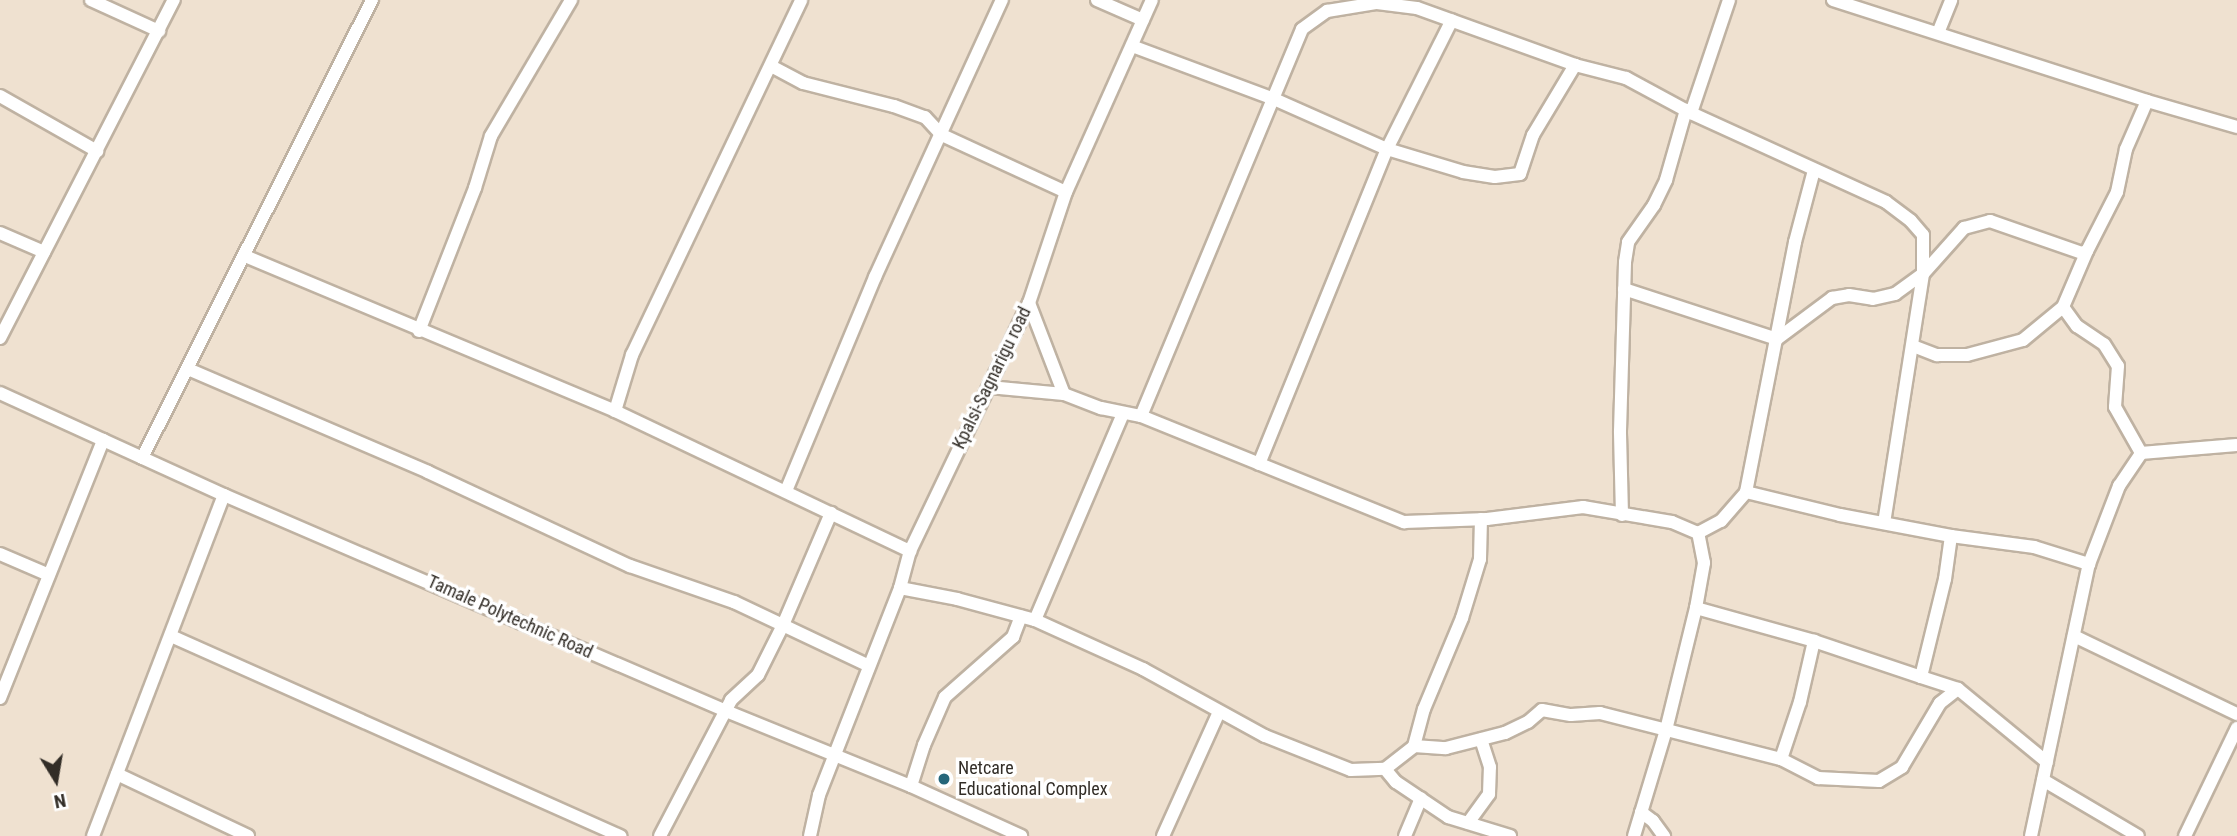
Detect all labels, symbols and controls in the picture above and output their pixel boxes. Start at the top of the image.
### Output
street label: Kpalsi-Sagnarigu road [948,303,1036,453]
street label: Tamale Polytechnic Road [424,571,596,663]
north arrow [21,745,91,815]
place label: Netcare Educational Complex [958,758,1108,800]
marker: Netcare Educational Complex [936,771,952,787]
text: N [52,789,68,814]

